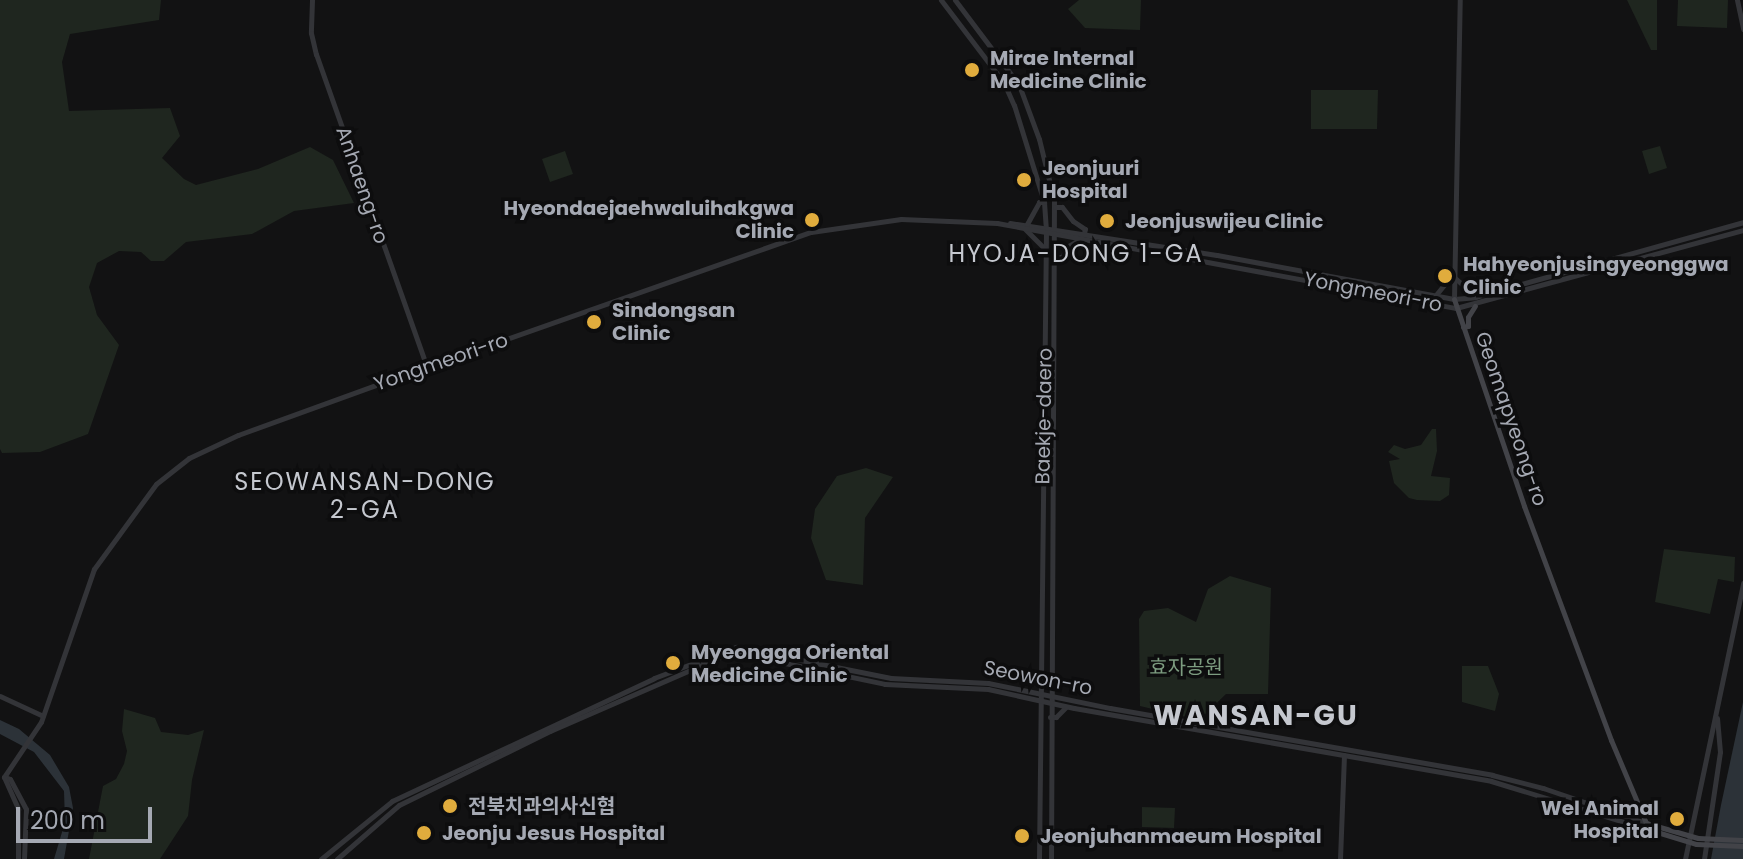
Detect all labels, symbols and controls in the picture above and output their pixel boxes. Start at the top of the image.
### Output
place label: Mirae Internal Medicine Clinic [990,46,1147,93]
marker: Mirae Internal Medicine Clinic [961,59,983,81]
street label: Anhaeng-ro [331,123,393,247]
place label: Jeonjuuri Hospital [1042,156,1139,203]
marker: Jeonjuuri Hospital [1013,169,1035,191]
place label: Hyeondaejaehwaluihakgwa Clinic [503,196,794,243]
marker: Hyeondaejaehwaluihakgwa Clinic [801,209,823,231]
place label: Jeonjuswijeu Clinic [1125,209,1323,233]
marker: Jeonjuswijeu Clinic [1096,210,1118,232]
district label: HYOJA-DONG 1-GA [948,240,1204,268]
place label: Hahyeonjusingyeonggwa Clinic [1463,252,1729,299]
marker: Hahyeonjusingyeonggwa Clinic [1434,265,1456,287]
street label: Yongmeori-ro [1302,267,1444,317]
place label: Sindongsan Clinic [612,298,735,345]
marker: Sindongsan Clinic [583,311,605,333]
street label: Yongmeori-ro [371,328,511,396]
street label: Geomapyeong-ro [1470,329,1552,509]
street label: Baekje-daero [1031,348,1057,484]
district label: SEOWANSAN-DONG 2-GA [234,468,496,524]
place label: Myeongga Oriental Medicine Clinic [691,640,889,687]
marker: Myeongga Oriental Medicine Clinic [662,652,684,674]
park label: 효자공원 [1149,655,1223,679]
street label: Seowon-ro [982,656,1094,700]
district label: WANSAN-GU [1153,699,1359,733]
scale bar [20,791,156,841]
place label: 전북치과의사신협 [468,794,615,818]
marker: 전북치과의사신협 [439,795,461,817]
place label: Wel Animal Hospital [1541,796,1659,843]
text: 200 m [30,804,105,837]
marker: Wel Animal Hospital [1666,808,1688,830]
place label: Jeonju Jesus Hospital [442,821,665,845]
marker: Jeonju Jesus Hospital [413,822,435,844]
place label: Jeonjuhanmaeum Hospital [1040,824,1322,848]
marker: Jeonjuhanmaeum Hospital [1011,825,1033,847]

